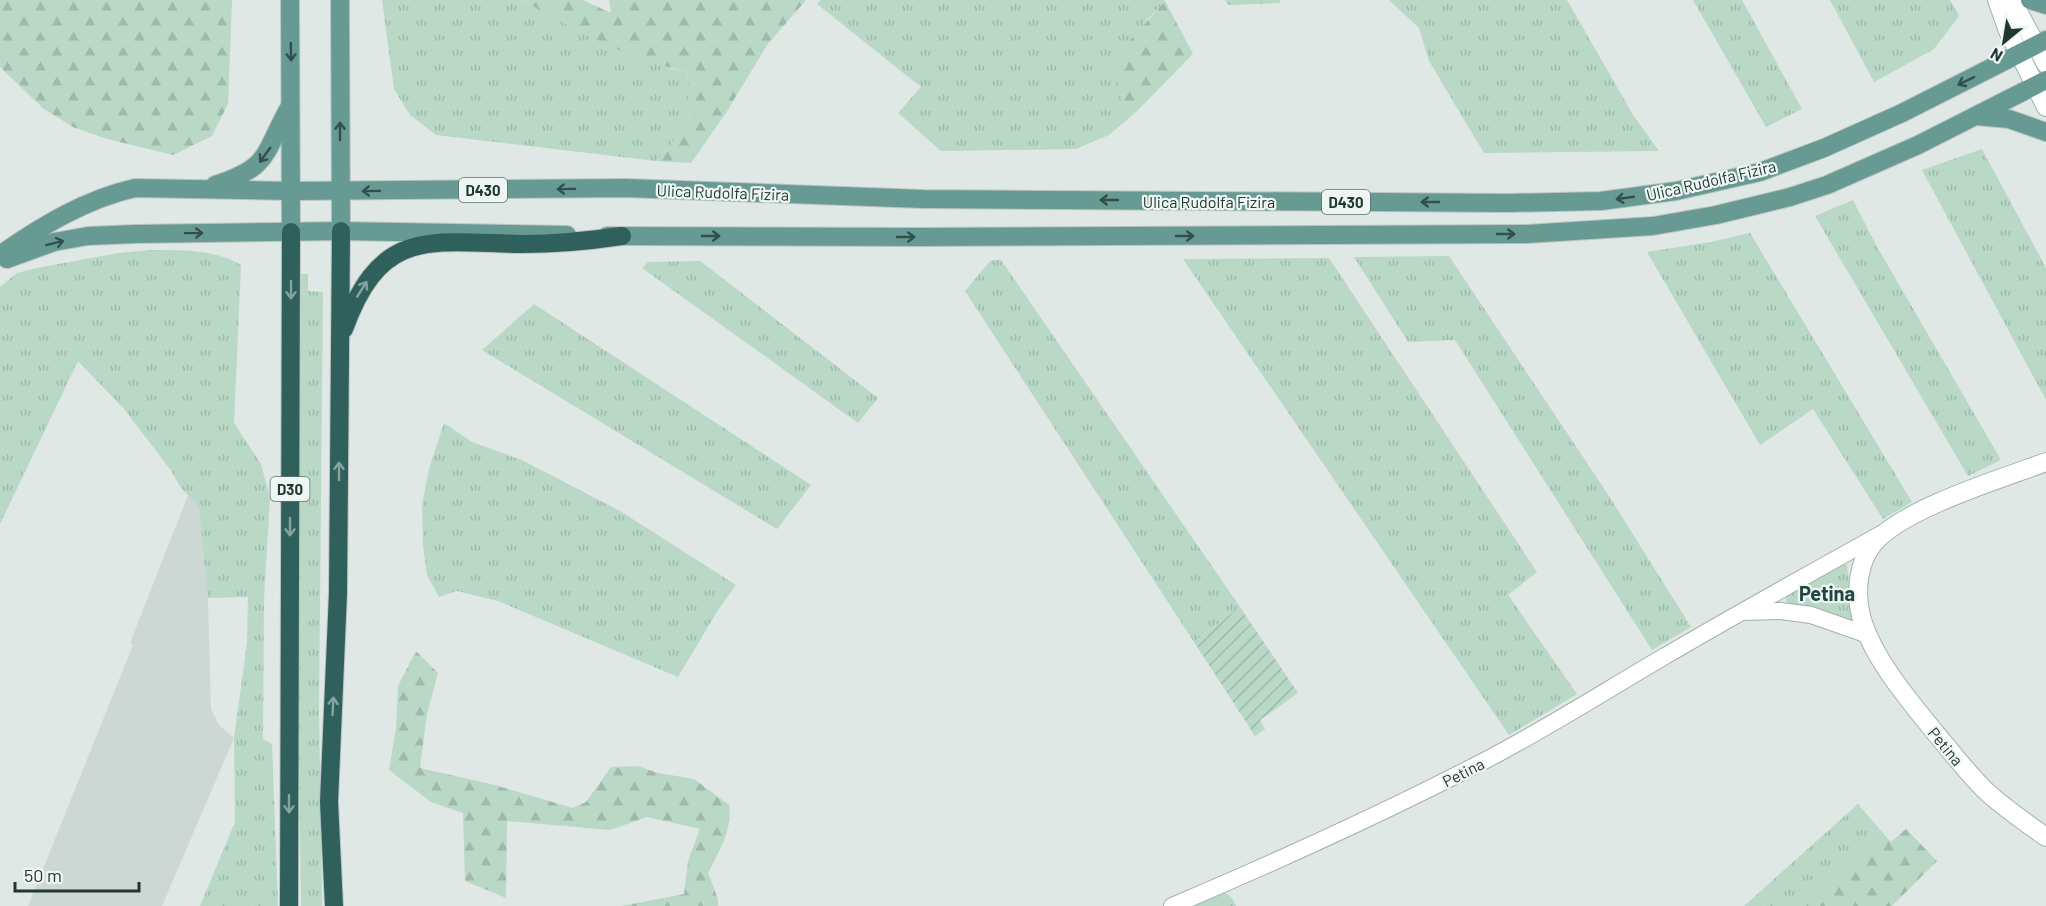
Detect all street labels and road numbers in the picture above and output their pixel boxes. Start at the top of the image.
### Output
street label: Ulica Rudolfa Fizira [1644,156,1778,204]
road number: D430 [459,178,507,202]
street label: Ulica Rudolfa Fizira [656,180,790,204]
road number: D430 [1322,190,1370,214]
street label: Ulica Rudolfa Fizira [1143,192,1275,211]
road number: D30 [270,477,310,501]
street label: Petina [1924,723,1968,769]
street label: Petina [1439,753,1487,791]

